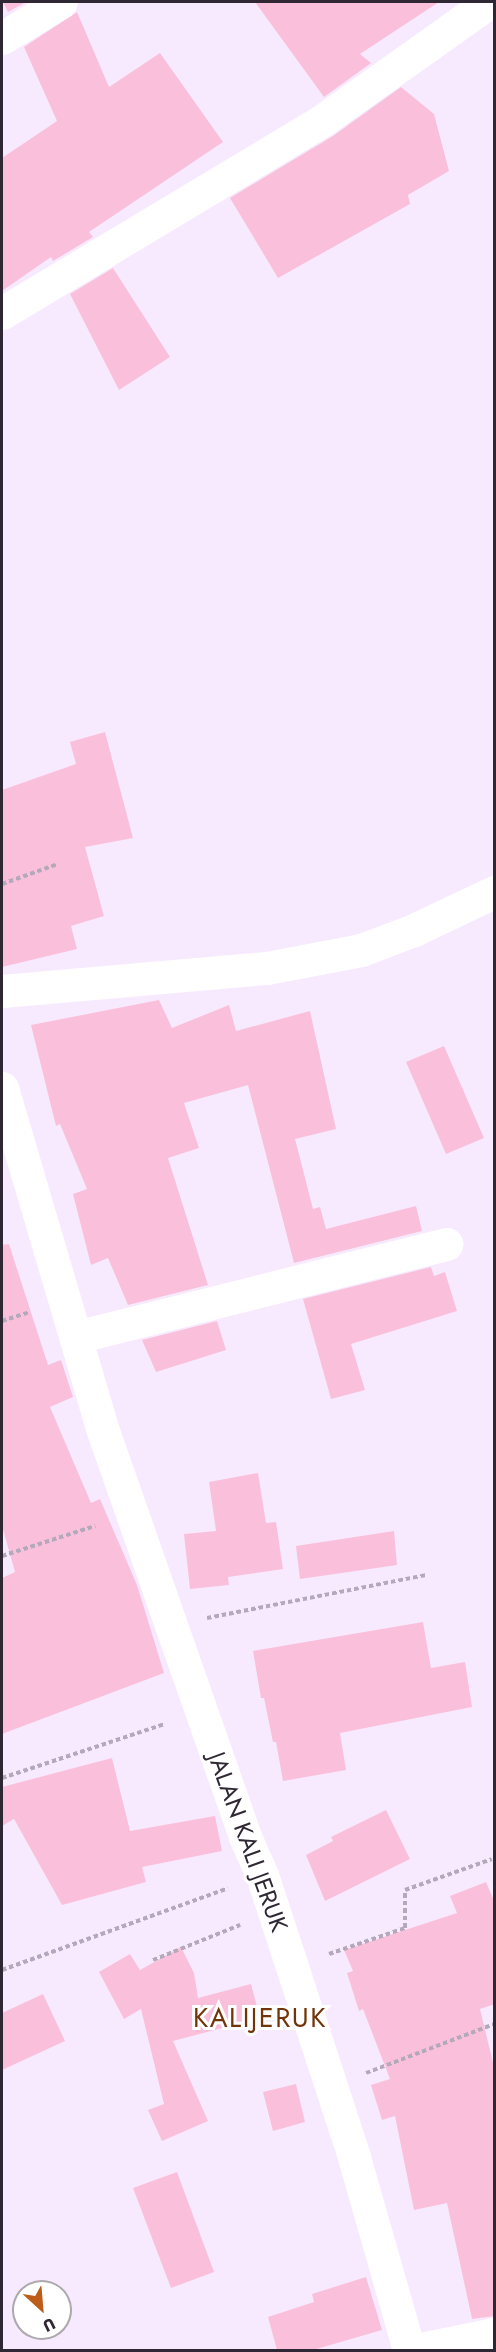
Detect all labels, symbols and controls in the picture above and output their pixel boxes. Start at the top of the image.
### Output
street label: JALAN KALI JERUK [202,1748,294,1936]
district label: KALIJERUK [193,2002,327,2034]
north arrow [12,2280,72,2340]
text: U [39,2312,59,2338]

